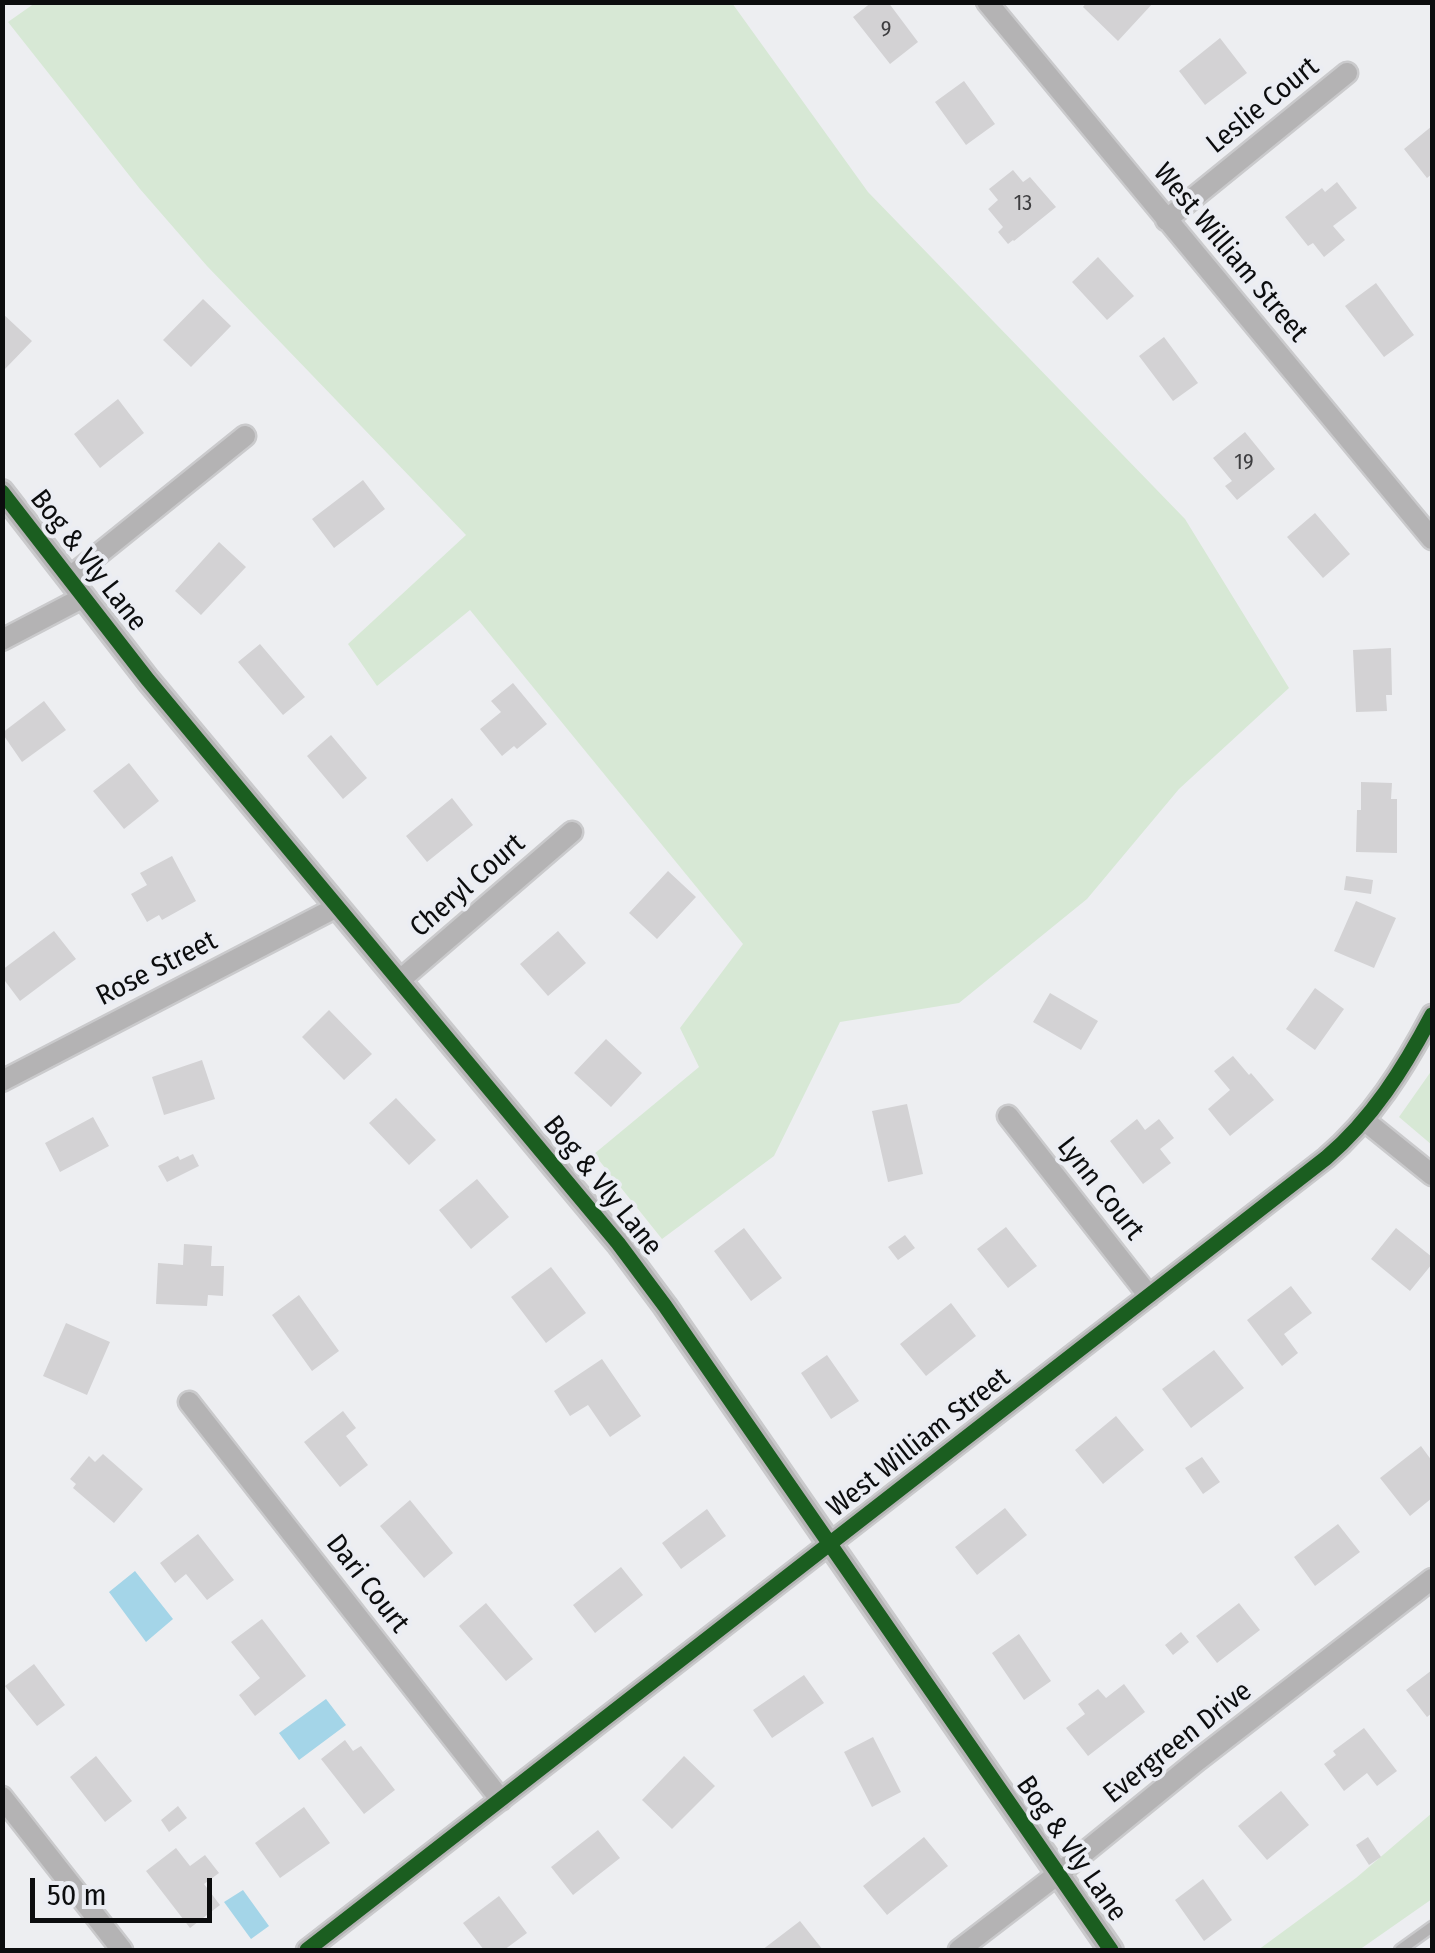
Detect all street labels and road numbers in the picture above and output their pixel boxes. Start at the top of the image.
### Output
street label: Leslie Court [1200,51,1326,161]
street label: West William Street [1146,157,1314,349]
street label: Bog & Vly Lane [22,484,154,638]
street label: Cheryl Court [404,827,532,945]
street label: Rose Street [91,924,223,1014]
street label: Bog & Vly Lane [535,1109,669,1263]
street label: Lynn Court [1049,1131,1151,1247]
street label: West William Street [821,1361,1017,1525]
street label: Dari Court [318,1528,416,1640]
street label: Evergreen Drive [1097,1675,1259,1811]
street label: Bog & Vly Lane [1009,1770,1133,1928]

